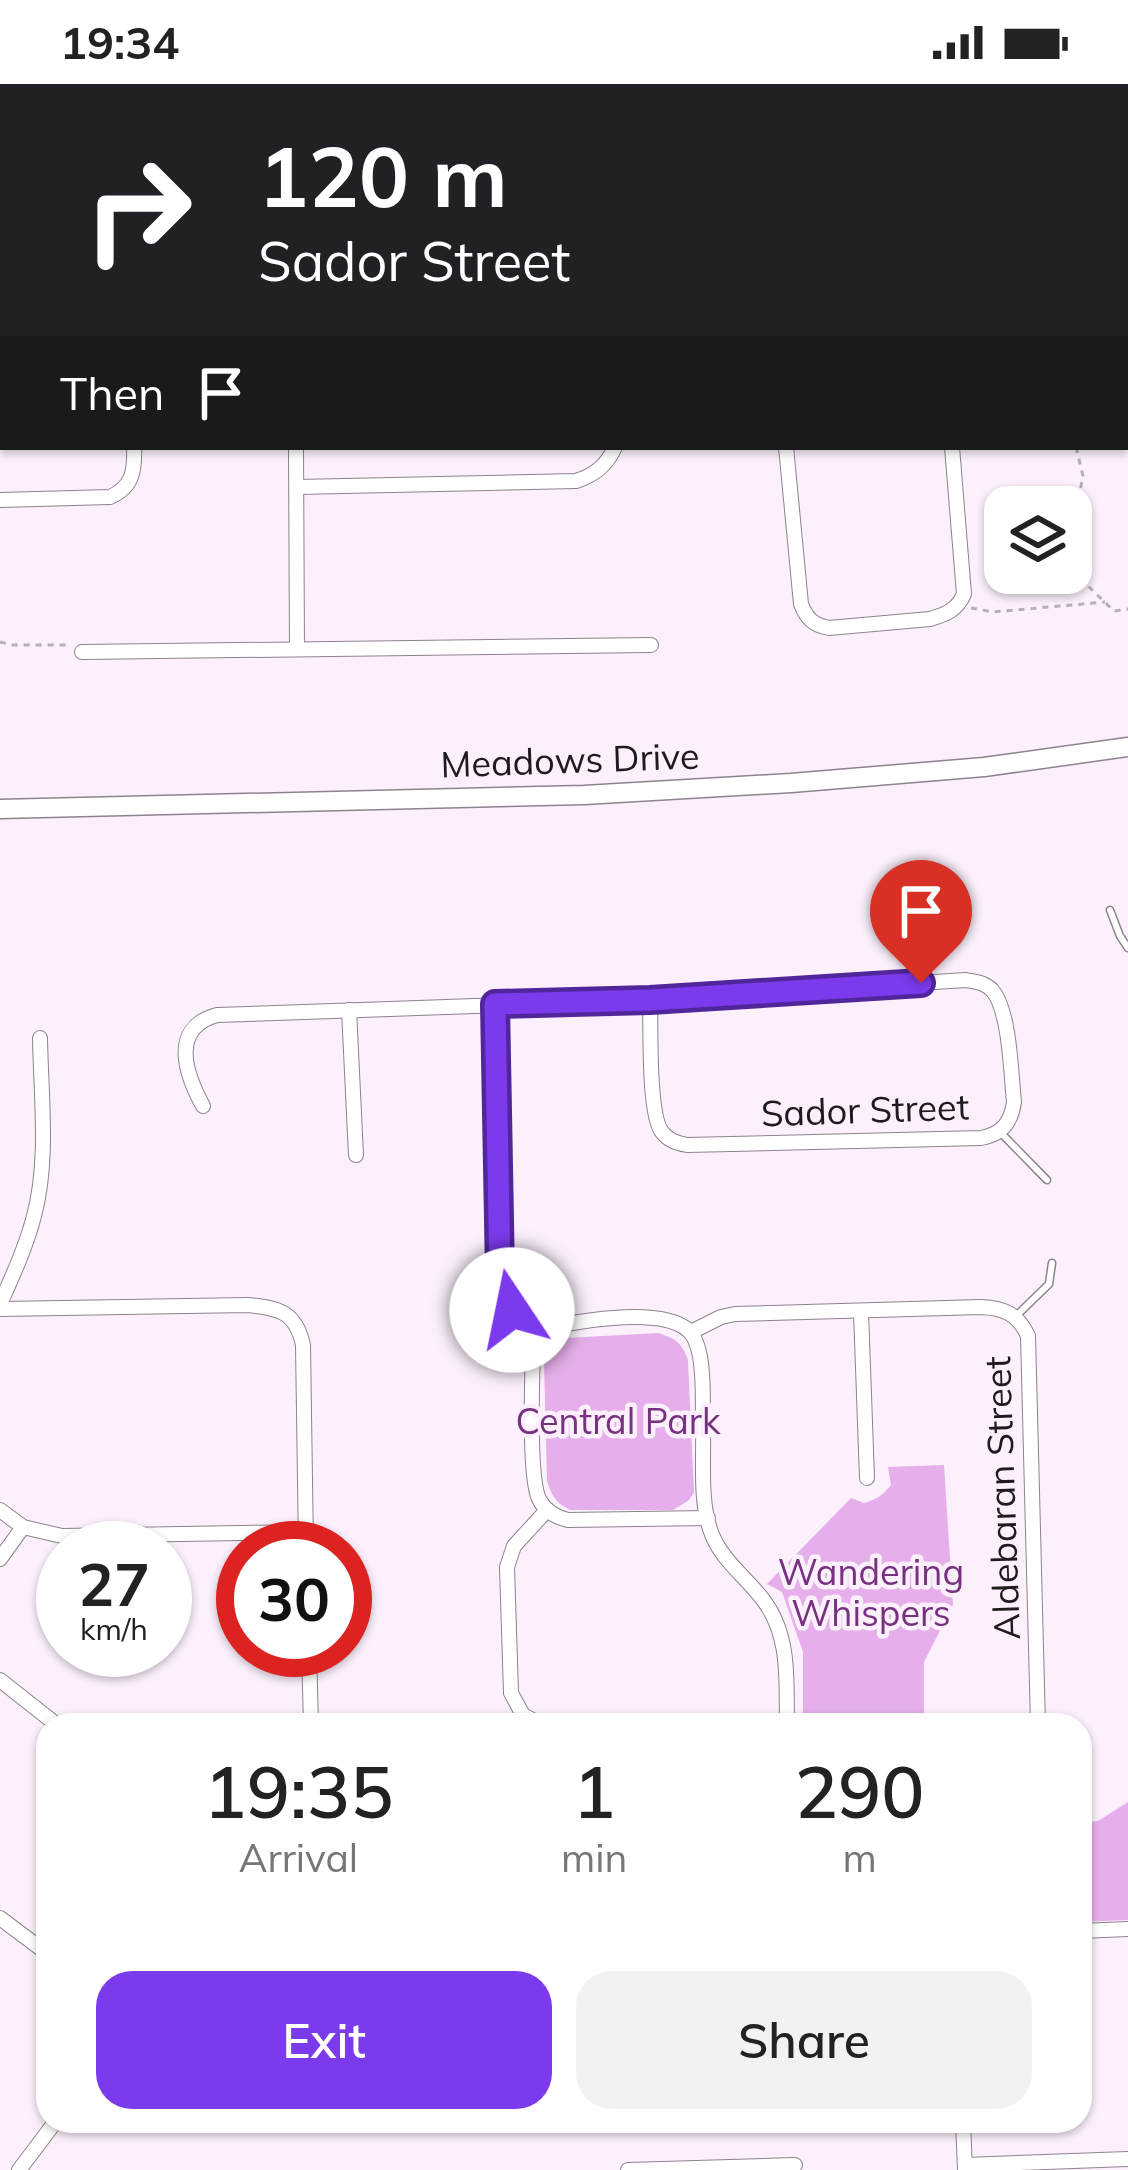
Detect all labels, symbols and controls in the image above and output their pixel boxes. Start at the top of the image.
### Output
text: 19:34 [60,14,179,70]
text: 120 m [258,123,508,228]
icon: right [60,132,216,288]
text: Sador Street [258,227,570,295]
icon: arrive [188,360,254,426]
text: Then [60,365,164,421]
map controls [984,486,1092,594]
button: layers [984,486,1092,594]
street label: Meadows Drive [440,732,700,787]
pin [870,860,972,983]
icon: arrive [888,878,954,944]
street label: Sador Street [760,1083,970,1136]
position arrow [449,1247,575,1373]
street label: Aldebaran Street [974,1355,1029,1641]
park label: Central Park [516,1398,721,1443]
speed limit sign: 30 [216,1521,372,1677]
text: 27 [78,1546,150,1621]
park label: Wandering Whispers [778,1549,964,1635]
text: km/h [80,1610,148,1648]
text: 19:35 [204,1746,393,1836]
text: 1 [573,1746,616,1836]
text: 290 [795,1746,924,1836]
text: Arrival [239,1833,358,1882]
text: min [561,1833,627,1882]
text: m [843,1833,877,1882]
button: Exit [96,1971,552,2109]
button: Share [576,1971,1032,2109]

